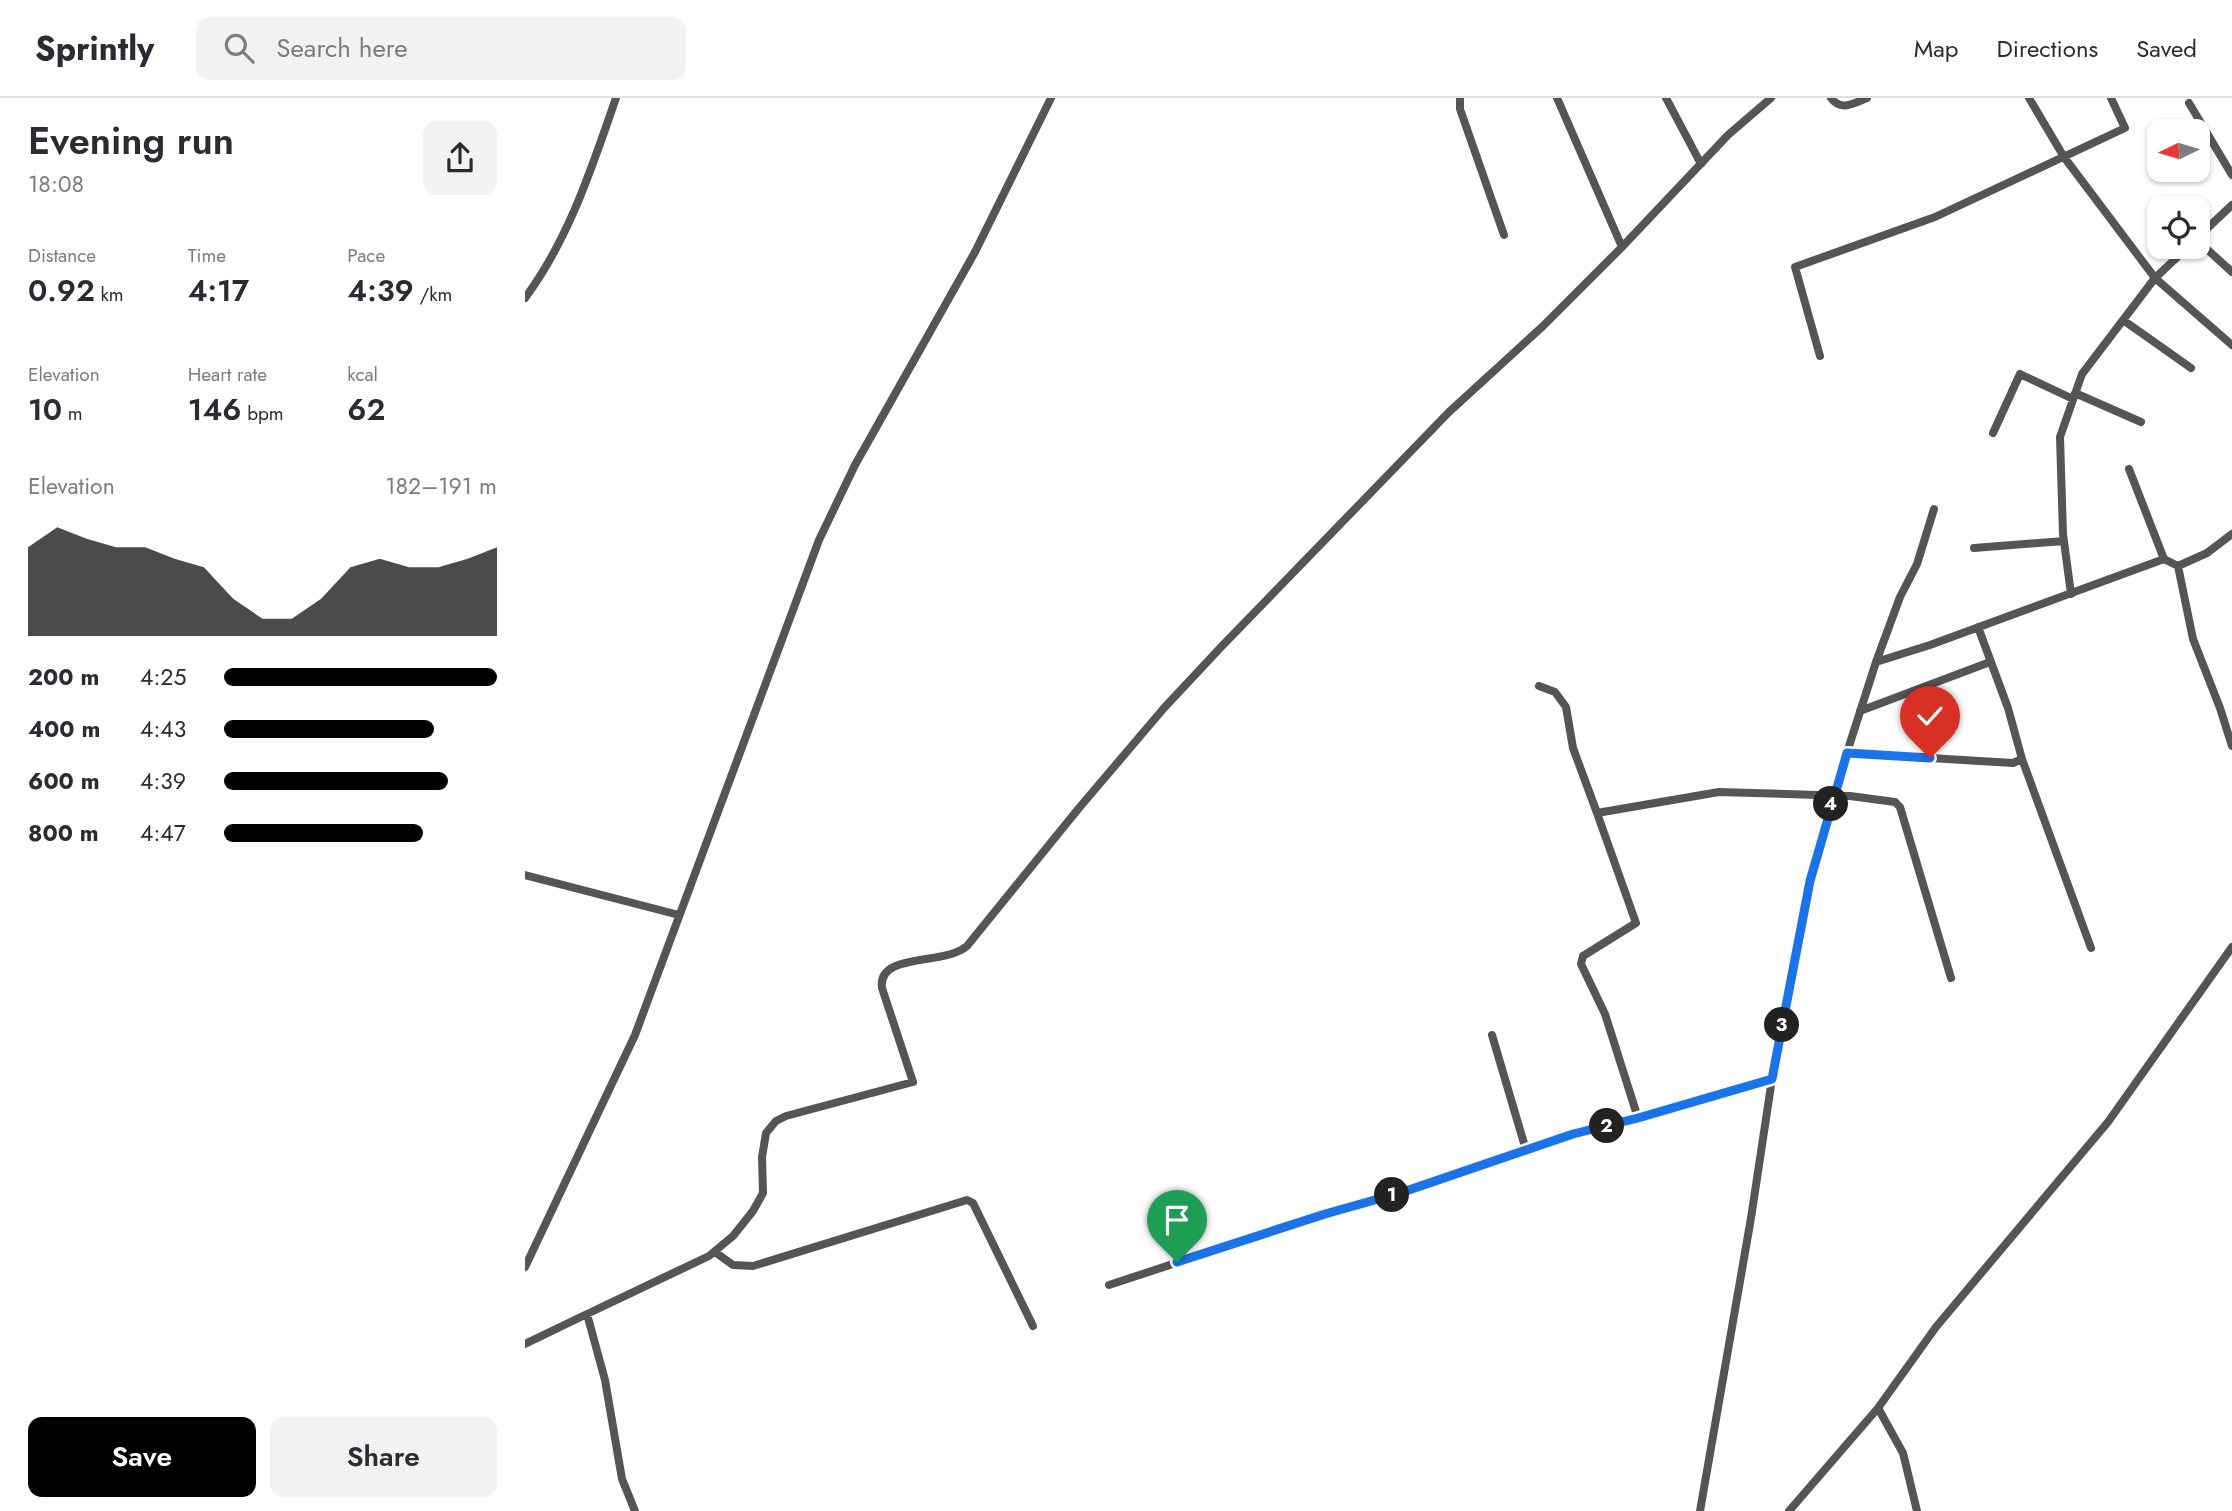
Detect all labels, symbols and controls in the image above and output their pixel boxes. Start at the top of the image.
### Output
search box [196,17,686,80]
text: Sprintly [35,25,154,72]
icon: search [220,29,258,67]
text: Search here [276,29,408,67]
text: Map [1914,31,1959,66]
text: Directions [1997,31,2098,66]
text: Saved [2136,31,2197,66]
text: Evening run [28,113,234,168]
north arrow [2147,119,2210,182]
map controls [2147,119,2210,259]
button: share [423,121,497,195]
text: 18:08 [28,167,84,201]
button: locate [2147,196,2210,259]
text: Distance [28,242,96,269]
text: Time [188,242,226,269]
text: Pace [347,242,385,269]
text: 0.92 [28,269,95,312]
text: 4:17 [188,269,249,312]
text: 4:39 [347,269,414,312]
text: km [95,281,124,308]
text: /km [414,281,452,308]
text: Elevation [28,361,100,388]
text: Heart rate [188,361,267,388]
text: kcal [347,361,378,388]
text: 10 [28,388,62,431]
text: 146 [188,388,241,431]
text: 62 [347,388,385,431]
text: m [62,400,83,427]
text: bpm [241,400,284,427]
text: Elevation [28,469,115,503]
text: 182–191 m [385,469,497,503]
text: 200 m [28,660,99,694]
text: 4:25 [140,660,186,694]
pin [1900,686,1960,758]
icon: check [1911,697,1949,735]
text: 400 m [28,712,100,746]
text: 4:43 [140,712,186,746]
text: 600 m [28,764,100,798]
text: 4:39 [140,764,186,798]
pin: 4 [1813,786,1849,822]
text: 4 [1824,790,1837,817]
text: 800 m [28,816,99,850]
text: 4:47 [140,816,186,850]
pin: 3 [1765,1007,1799,1042]
text: 3 [1776,1011,1787,1038]
pin: 2 [1589,1108,1625,1144]
text: 2 [1600,1112,1613,1139]
pin: 1 [1375,1178,1409,1212]
text: 1 [1387,1181,1396,1208]
pin [1147,1190,1207,1262]
icon: arrive [1158,1201,1196,1239]
button: Save [28,1417,256,1497]
button: Share [270,1417,497,1497]

